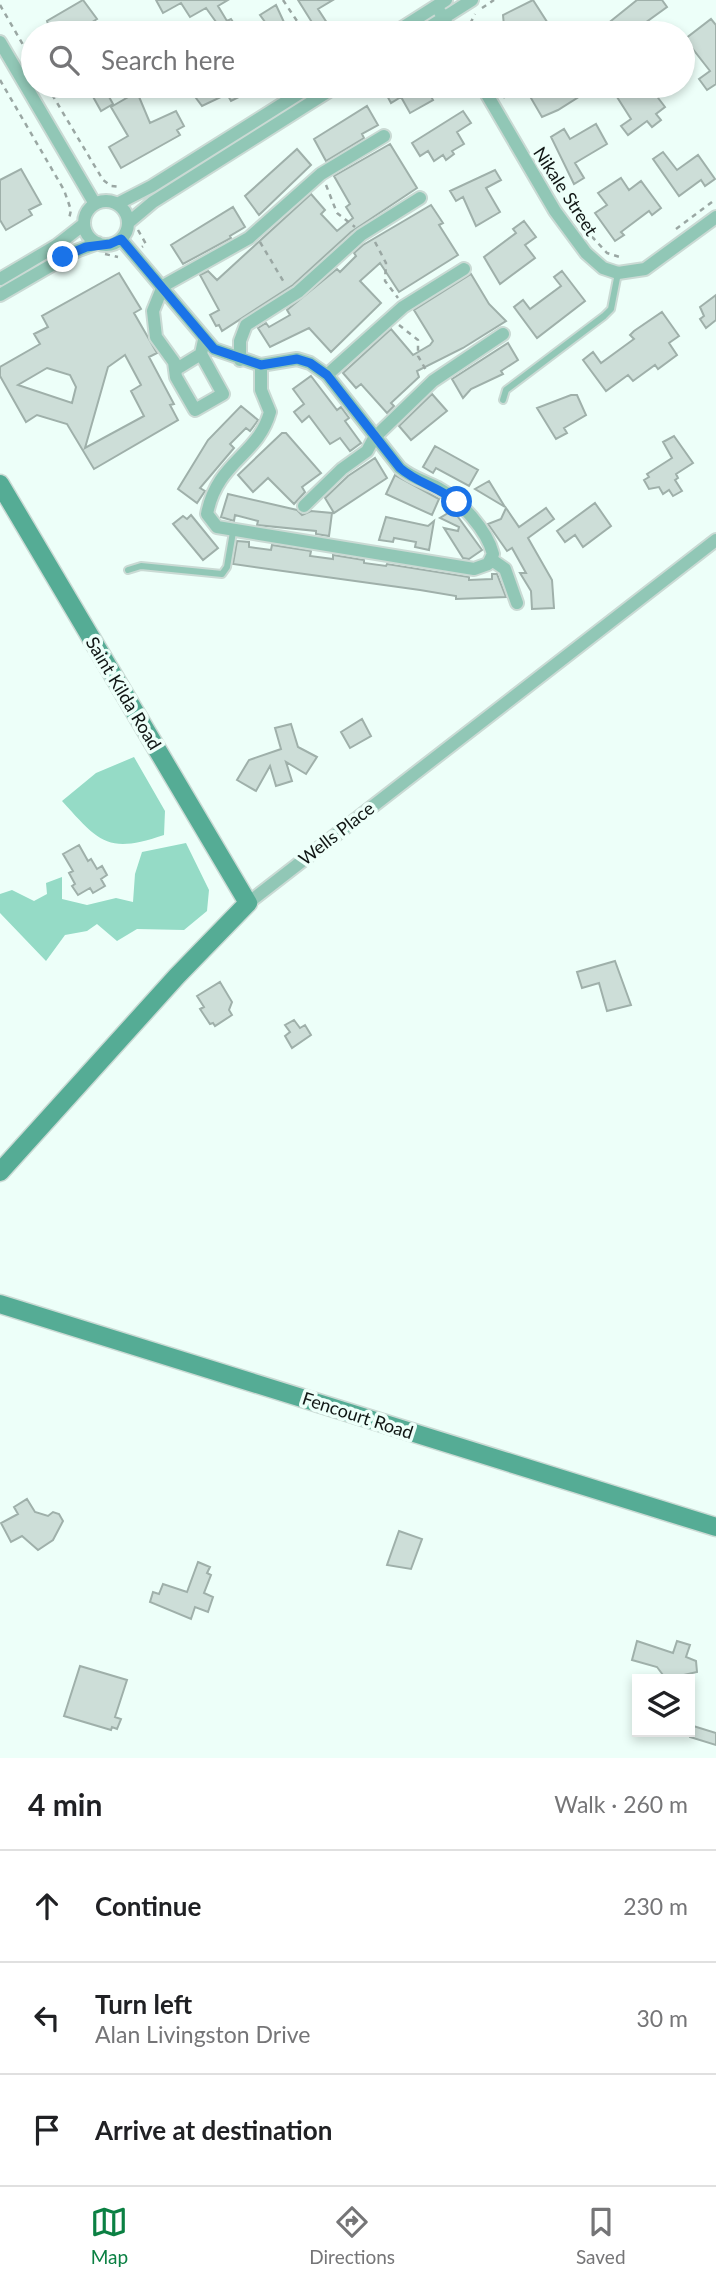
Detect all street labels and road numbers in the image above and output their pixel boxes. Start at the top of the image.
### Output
street label: Nikale Street [529,142,603,240]
street label: Saint Kilda Road [82,633,166,753]
street label: Wells Place [294,797,378,869]
street label: Fencourt Road [300,1387,416,1443]

